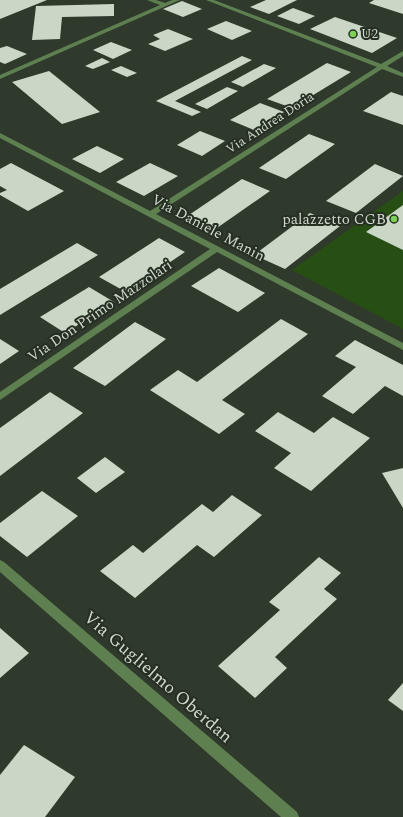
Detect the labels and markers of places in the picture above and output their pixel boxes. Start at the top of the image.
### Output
place label: U2 [361,24,378,44]
marker: U2 [348,29,358,39]
place label: palazzetto CGB [282,208,386,231]
marker: palazzetto CGB [389,214,399,224]

